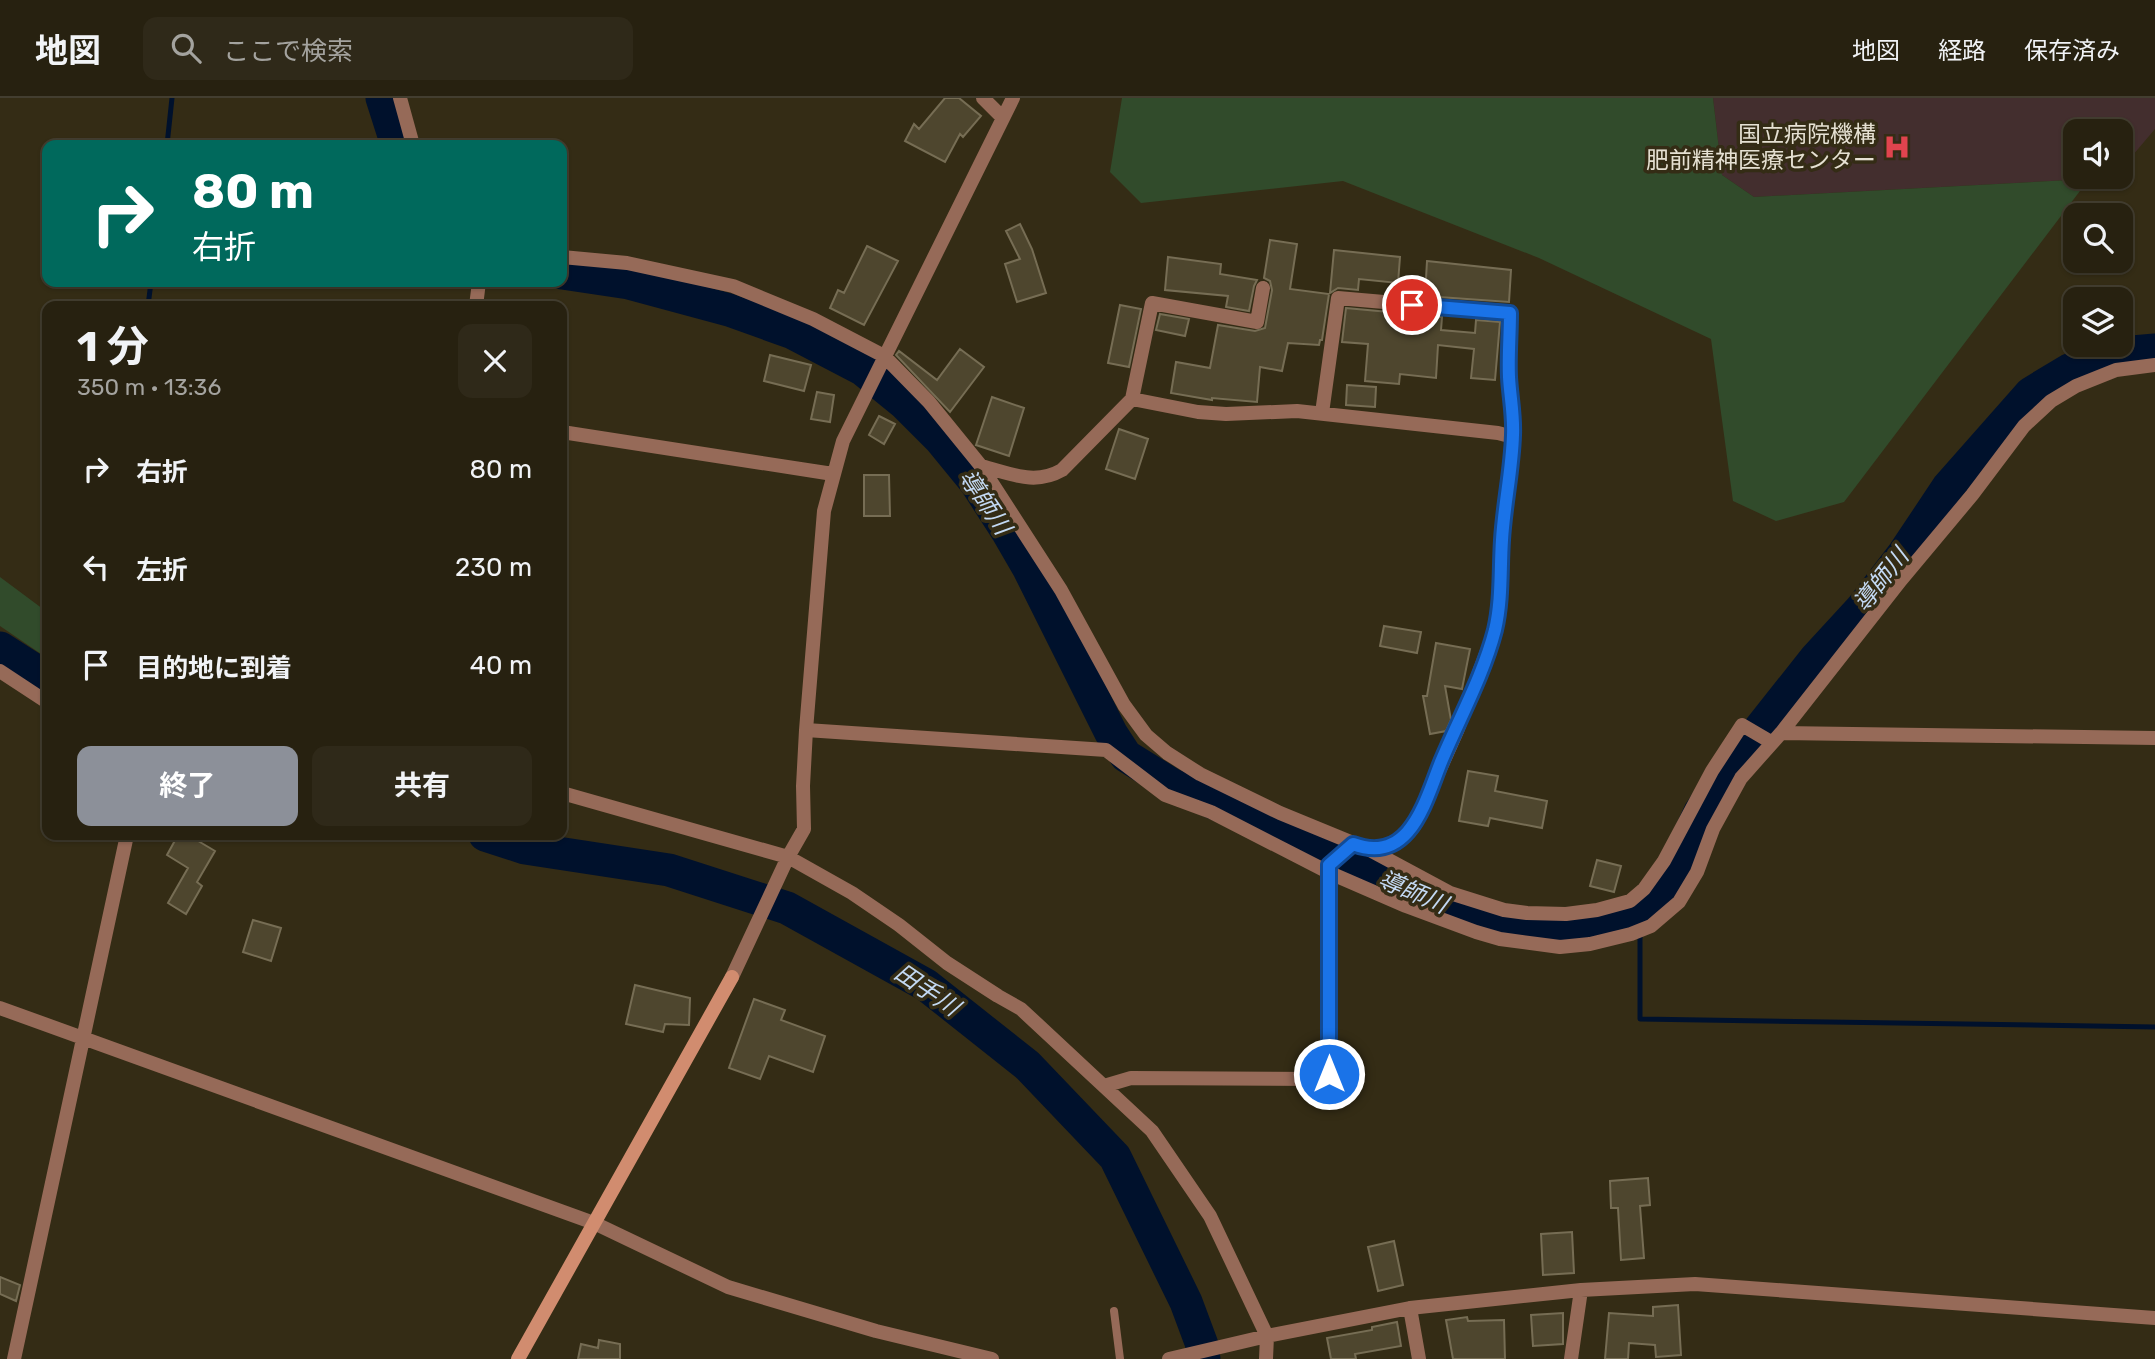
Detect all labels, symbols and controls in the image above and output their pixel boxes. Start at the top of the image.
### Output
search box [143,17,633,80]
icon: search [167,29,205,67]
text: 地図 [35,31,101,70]
text: ここで検索 [223,36,353,67]
text: 地図 [1852,37,1900,65]
text: 経路 [1938,37,1986,65]
text: 保存済み [2024,37,2120,65]
map controls [2063,119,2133,357]
button: sound [2063,119,2133,189]
place label: 国立病院機構 肥前精神医療センター [1646,120,1876,174]
hospital icon: 国立病院機構 肥前精神医療センター [1882,132,1912,162]
text: 80 m [192,162,314,220]
icon: right [77,168,168,259]
button: search [2063,203,2133,273]
text: 右折 [192,228,256,266]
pin [1382,275,1442,335]
icon: arrive [1393,286,1431,324]
button: layers [2063,287,2133,357]
text: 1 分 [77,322,149,372]
button: close [458,324,532,398]
text: 350 m · 13:36 [77,373,221,401]
icon: right [77,450,115,488]
text: 80 m [469,454,532,485]
text: 右折 [136,457,188,488]
water label: 導師川 [953,464,1018,542]
water label: 導師川 [1848,541,1916,617]
icon: left [77,548,115,586]
text: 230 m [455,552,532,583]
text: 左折 [136,555,188,586]
icon: arrive [77,646,115,684]
text: 40 m [470,650,532,681]
text: 目的地に到着 [136,653,292,684]
button: 終了 [77,746,298,826]
button: 共有 [312,746,532,826]
water label: 導師川 [1374,865,1454,920]
water label: 田手川 [889,958,967,1023]
position arrow [1292,1037,1366,1111]

